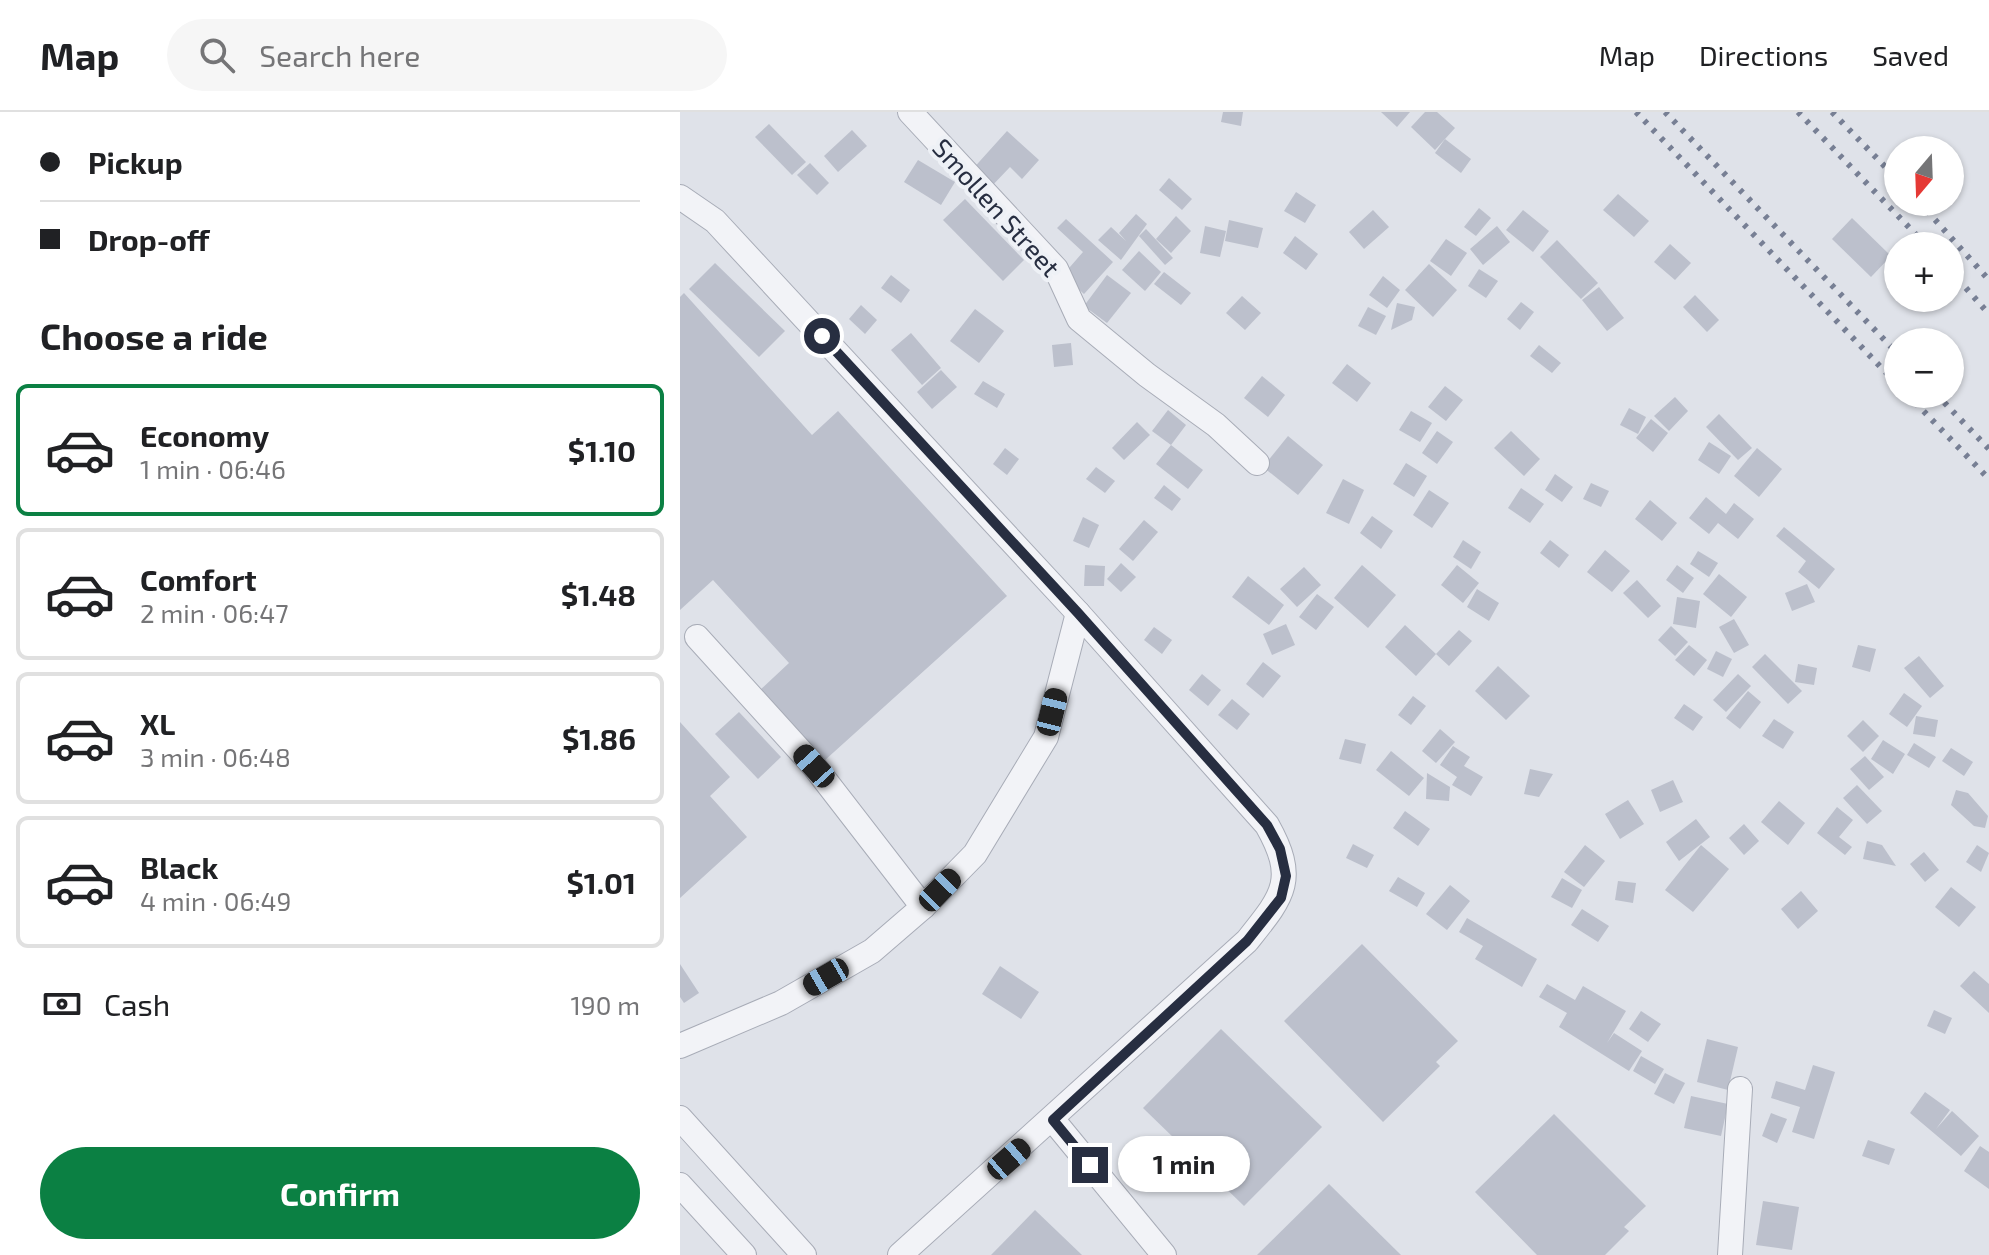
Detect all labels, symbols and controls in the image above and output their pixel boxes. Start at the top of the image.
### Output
search box [167,19,727,91]
text: Map [40,32,119,78]
icon: search [195,33,239,77]
text: Search here [259,37,420,73]
text: Map [1599,38,1655,72]
text: Directions [1699,38,1828,72]
text: Saved [1872,38,1949,72]
street label: Smollen Street [927,132,1067,282]
north arrow [1884,136,1964,216]
map controls [1884,136,1964,408]
text: Pickup [88,144,183,180]
text: Drop-off [88,221,210,257]
button: + [1884,232,1964,312]
text: Choose a ride [40,314,268,357]
route start [804,318,840,354]
button: − [1884,328,1964,408]
icon: car [44,414,116,486]
text: Economy [140,417,269,453]
text: $1.10 [568,432,636,468]
text: 1 min · 06:46 [140,453,286,484]
icon: car [44,558,116,630]
text: Comfort [140,561,257,597]
text: $1.48 [561,576,636,612]
text: 2 min · 06:47 [140,597,288,628]
car [1035,686,1069,738]
icon: car [44,702,116,774]
text: XL [140,705,175,741]
text: $1.86 [562,720,636,756]
car [789,740,839,792]
text: 3 min · 06:48 [140,741,291,772]
icon: car [44,846,116,918]
text: Black [140,849,218,885]
text: $1.01 [566,864,636,900]
car [915,864,965,916]
text: 4 min · 06:49 [140,885,291,916]
car [799,955,853,999]
icon: cash [40,982,84,1026]
text: Cash [104,986,170,1022]
text: 190 m [571,989,640,1020]
car [983,1134,1035,1184]
callout: 1 min [1118,1137,1250,1193]
button: Confirm [40,1147,640,1239]
route end [1072,1147,1108,1183]
text: 1 min [1153,1148,1215,1179]

